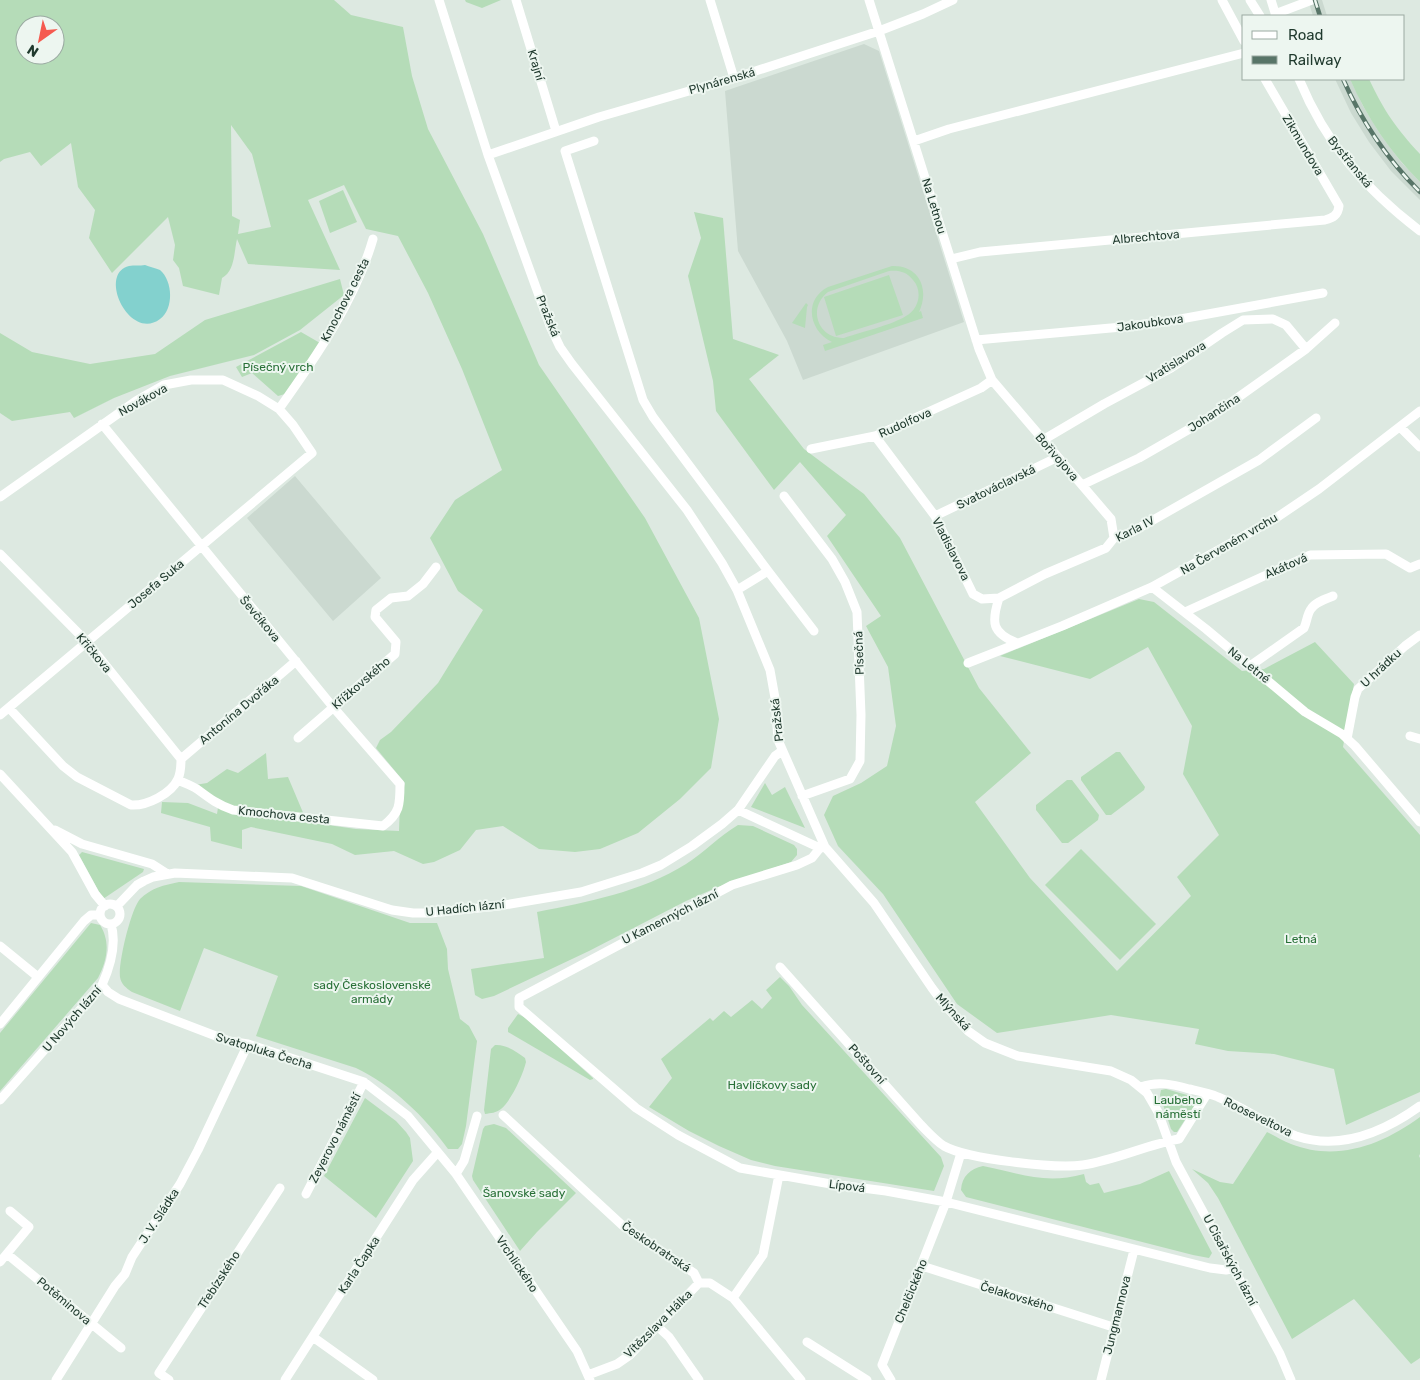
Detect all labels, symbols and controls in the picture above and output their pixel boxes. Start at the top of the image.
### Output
north arrow [15,15,65,65]
legend [1242,15,1405,80]
text: Road [1288,26,1324,44]
text: N [24,41,42,60]
street label: Krajní [525,48,548,83]
text: Railway [1288,51,1342,69]
street label: Plynárenská [687,65,757,97]
street label: Zikmundova [1279,112,1327,178]
street label: Bystřanská [1325,133,1375,191]
street label: Na Letnou [919,177,949,235]
street label: Albrechtova [1112,227,1180,247]
street label: Kmochova cesta [318,256,372,344]
street label: Pražská [533,293,563,339]
street label: Jakoubkova [1116,311,1184,335]
street label: Vratislavova [1144,338,1208,386]
park label: Písečný vrch [242,360,314,374]
street label: Novákova [116,381,170,419]
street label: Johančina [1185,391,1243,435]
street label: Rudolfova [876,405,934,441]
street label: Bořivojova [1033,430,1081,484]
street label: Svatováclavská [954,462,1038,512]
street label: Na Červeném vrchu [1178,510,1280,578]
street label: Karla IV [1113,513,1157,545]
street label: Vladislavova [929,515,973,583]
street label: Akátová [1263,550,1309,582]
street label: Josefa Suka [125,557,187,611]
street label: Ševčíkova [237,593,283,645]
street label: Křičkova [74,631,114,675]
street label: Písečná [851,631,867,675]
street label: Na Letné [1225,644,1273,686]
street label: U hrádku [1358,646,1404,690]
street label: Křížkovského [329,654,393,712]
street label: Antonína Dvořáka [197,673,281,747]
street label: Pražská [768,698,786,742]
street label: Kmochova cesta [237,803,331,827]
street label: U Kamenných lázní [620,886,721,947]
street label: U Hadích lázní [425,897,506,919]
park label: Letná [1285,932,1317,946]
park label: sady Československé armády [313,978,431,1006]
street label: U Nových lázní [40,983,105,1055]
street label: Mlýnská [933,991,973,1033]
street label: Svatopluka Čecha [214,1030,314,1072]
street label: Poštovní [845,1041,889,1088]
park label: Havlíčkovy sady [727,1078,817,1092]
street label: Zeyerovo náměstí [306,1090,364,1185]
park label: Laubeho náměstí [1154,1093,1202,1121]
street label: Rooseveltova [1221,1094,1295,1140]
street label: Lípová [828,1177,866,1195]
street label: J. V. Sládka [136,1186,182,1246]
park label: Šanovské sady [483,1186,566,1200]
street label: U Císařských lázní [1200,1212,1260,1309]
street label: Českobratrská [619,1219,693,1275]
street label: Vrchlického [493,1233,541,1295]
street label: Karla Čapka [335,1234,383,1296]
street label: Třebízského [195,1248,243,1312]
street label: Chelčického [892,1257,930,1325]
street label: Potěminova [34,1274,94,1328]
street label: Jungmannova [1100,1274,1134,1356]
street label: Čelakovského [979,1279,1056,1315]
street label: Vítězslava Hálka [621,1287,695,1361]

